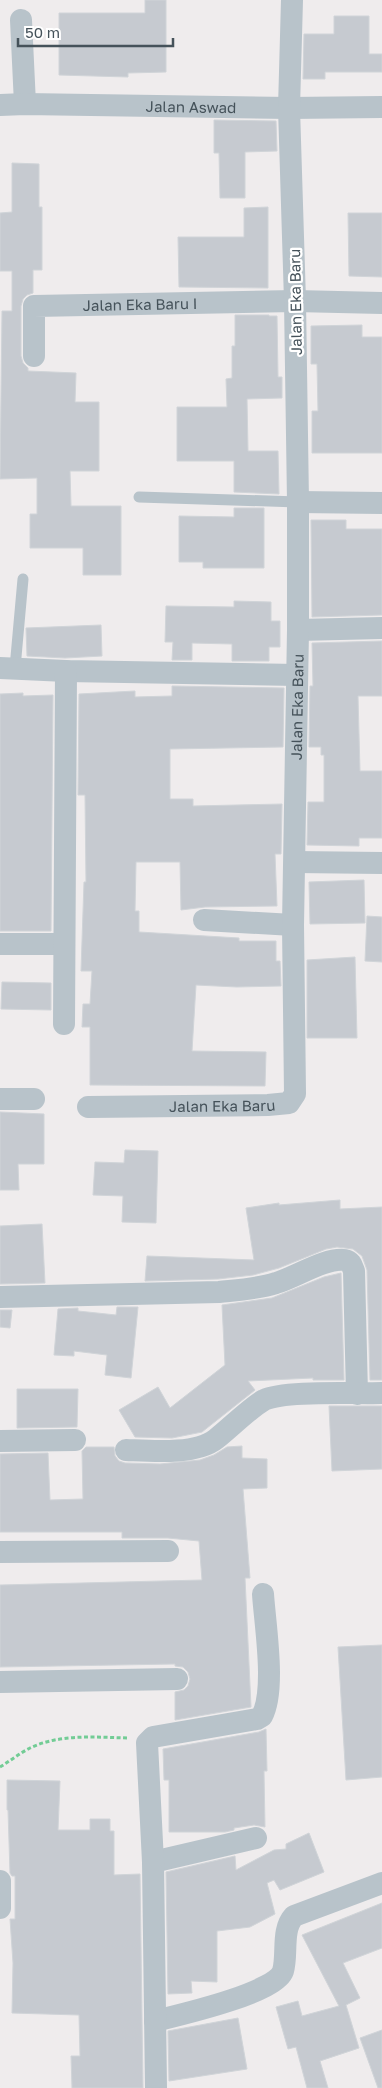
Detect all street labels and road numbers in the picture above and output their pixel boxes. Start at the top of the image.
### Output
street label: Jalan Aswad [146,97,236,116]
street label: Jalan Eka Baru [285,249,305,355]
street label: Jalan Eka Baru I [82,294,198,314]
street label: Jalan Eka Baru [287,654,307,760]
street label: Jalan Eka Baru [169,1095,276,1115]

